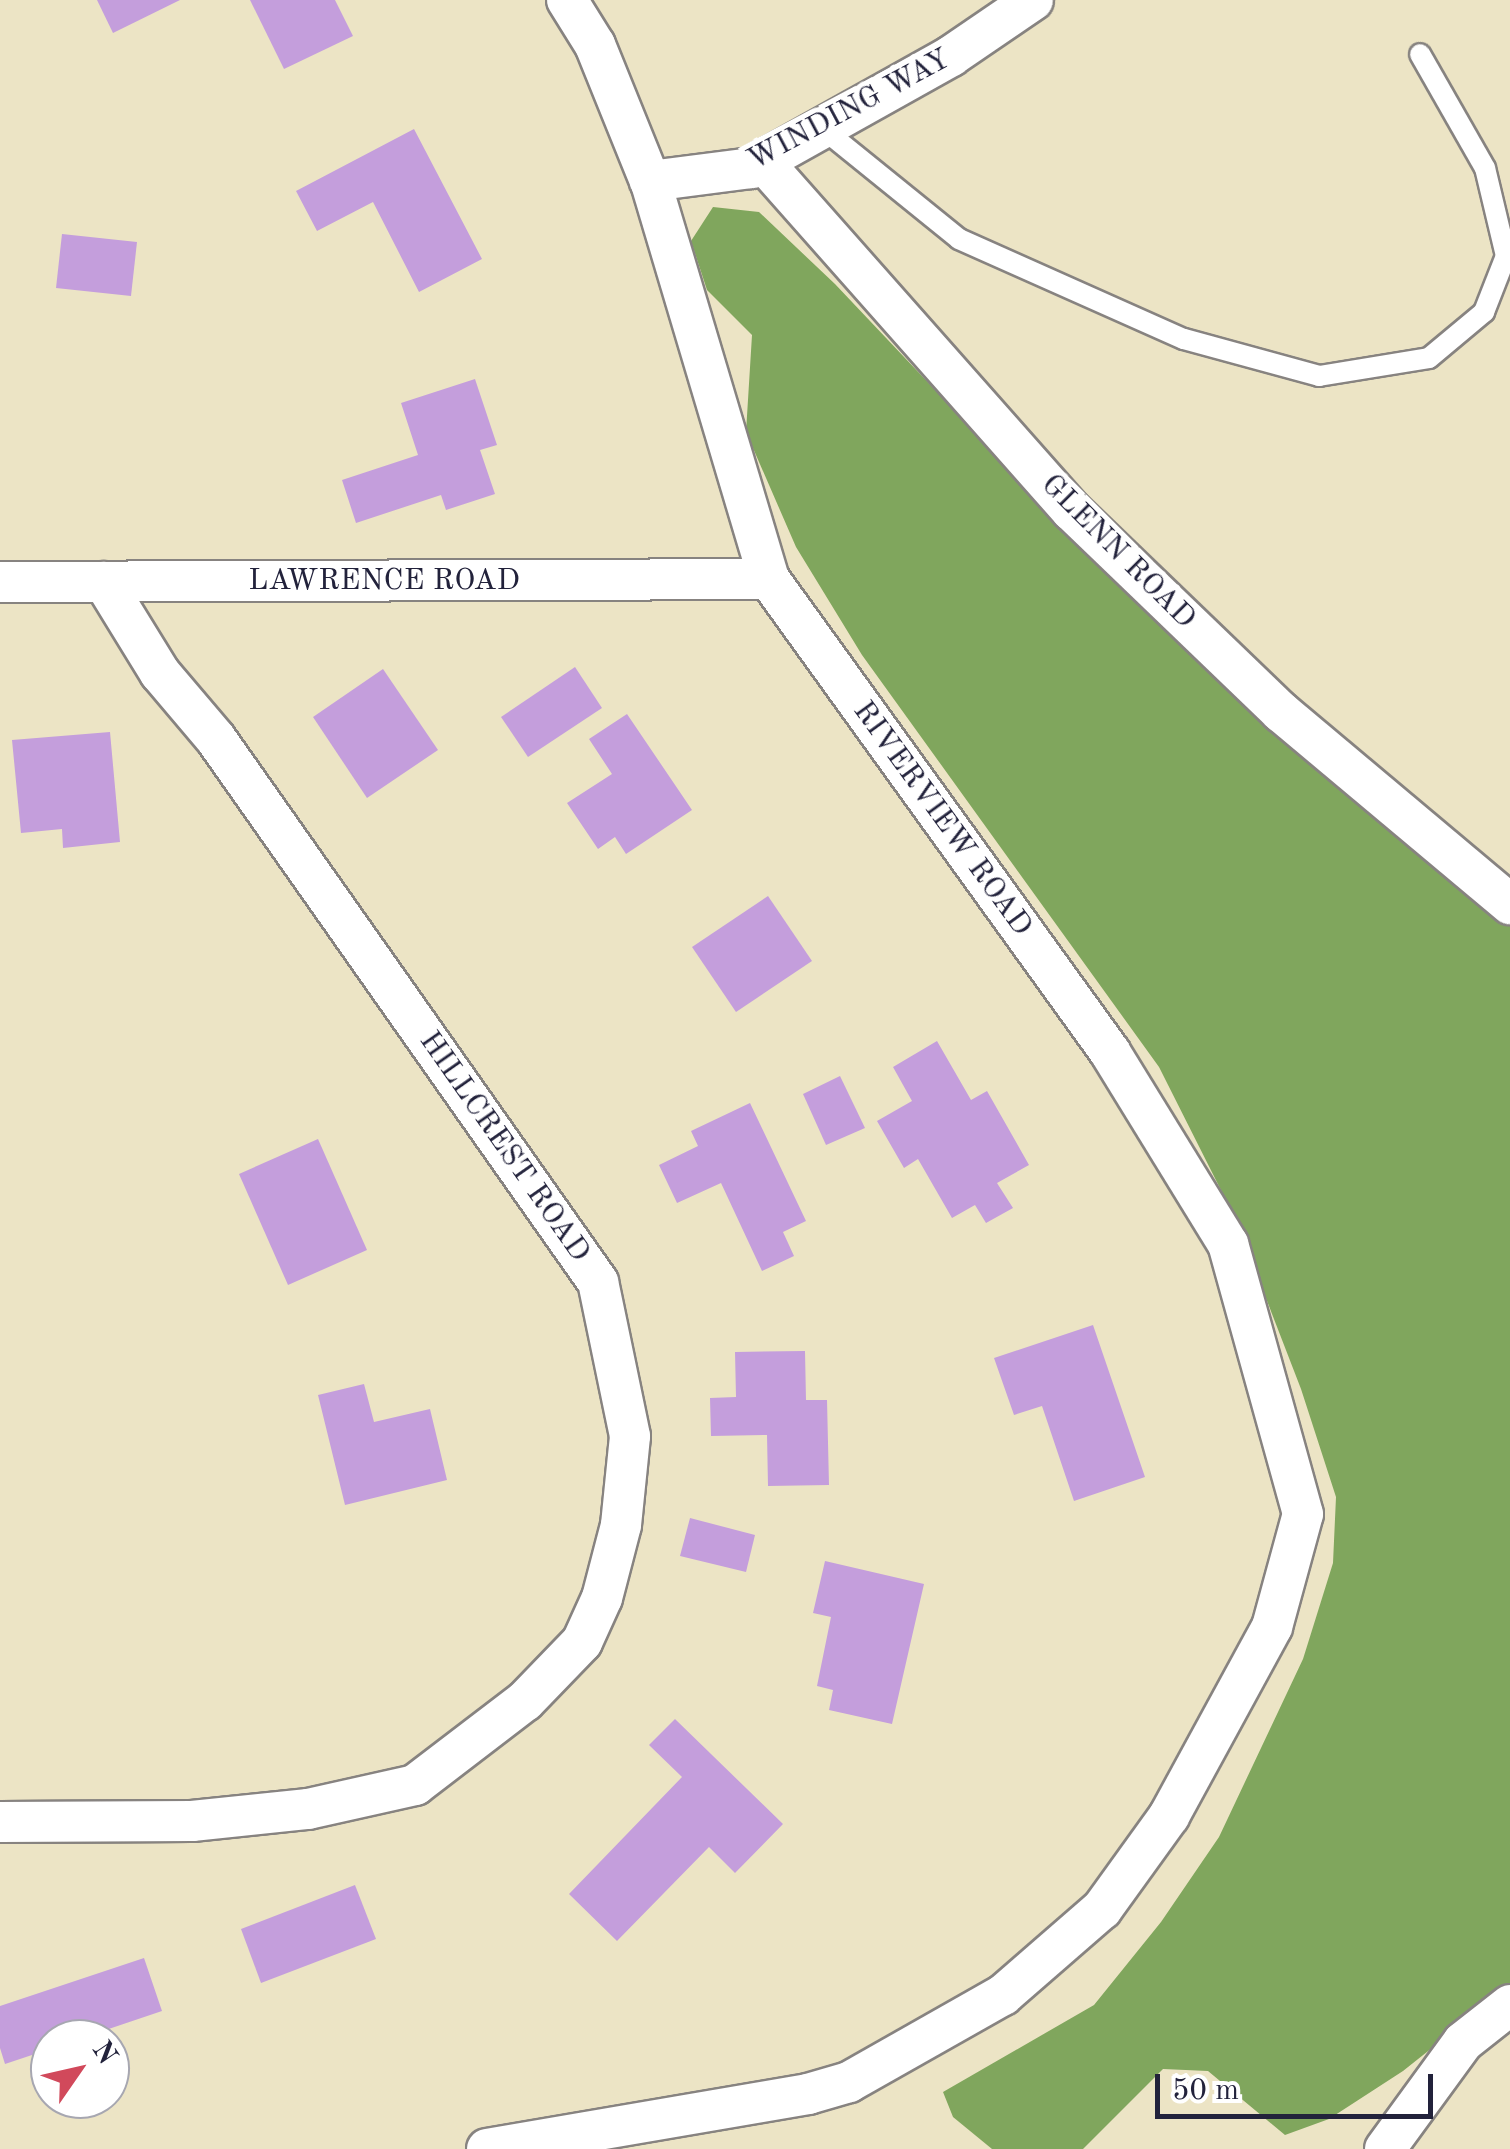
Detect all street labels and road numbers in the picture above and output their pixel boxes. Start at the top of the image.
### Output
street label: WINDING WAY [742,41,956,179]
street label: GLENN ROAD [1033,467,1203,637]
street label: LAWRENCE ROAD [248,563,520,599]
street label: RIVERVIEW ROAD [845,694,1039,944]
street label: HILLCREST ROAD [411,1025,597,1269]

